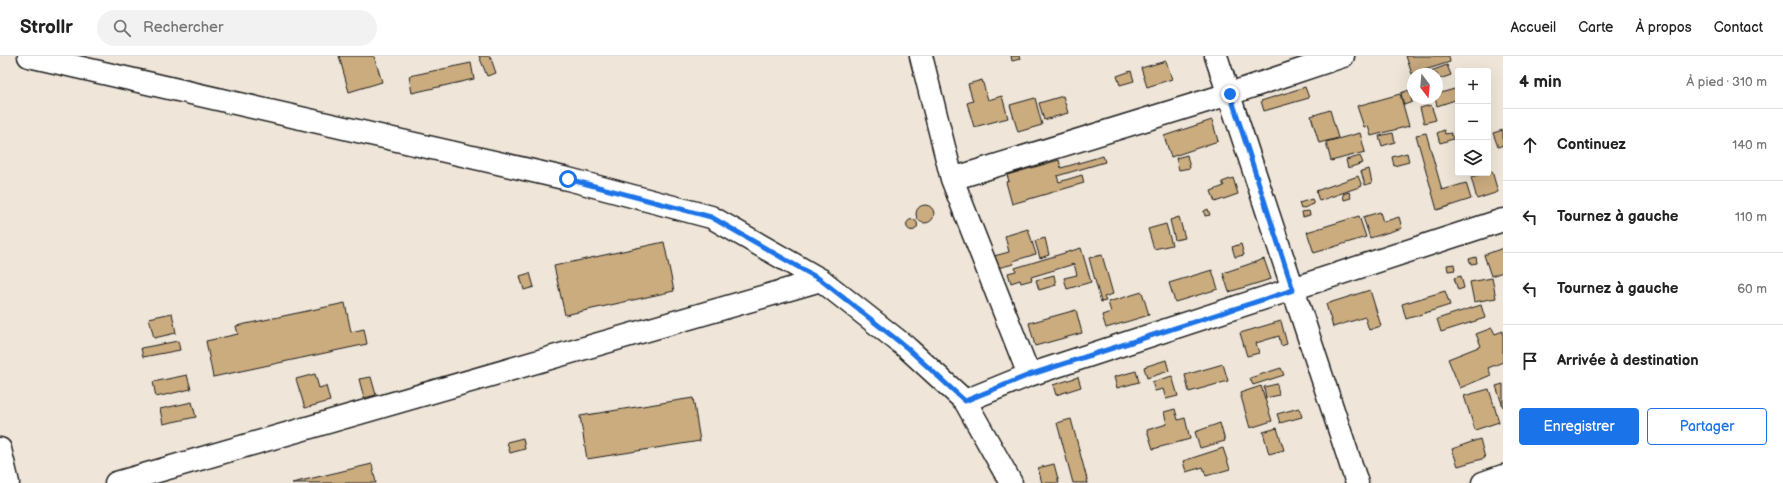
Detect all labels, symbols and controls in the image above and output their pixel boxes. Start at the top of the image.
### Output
search box [97,10,377,46]
text: Strollr [20,16,73,39]
icon: search [111,17,133,39]
text: Rechercher [143,18,223,37]
text: Accueil [1510,19,1556,36]
text: Carte [1578,19,1613,36]
text: À propos [1635,19,1692,36]
text: Contact [1714,19,1763,36]
north arrow [1407,68,1443,104]
map controls [1455,68,1491,176]
button: + [1455,68,1491,104]
text: 4 min [1519,72,1562,92]
text: À pied · 310 m [1686,74,1767,90]
route end [1221,85,1239,103]
button: − [1455,104,1491,140]
icon: ahead [1519,134,1541,156]
text: Continuez [1557,135,1626,154]
text: 140 m [1732,137,1767,153]
button: layers [1455,140,1491,176]
route start [559,170,577,188]
icon: left [1519,206,1541,228]
text: Tournez à gauche [1557,207,1678,226]
text: 110 m [1735,209,1767,225]
icon: left [1519,278,1541,300]
text: Tournez à gauche [1557,279,1678,298]
text: 60 m [1737,281,1767,297]
icon: arrive [1519,350,1541,372]
text: Arrivée à destination [1557,351,1699,370]
button: Enregistrer [1519,408,1639,445]
button: Partager [1647,408,1767,445]

